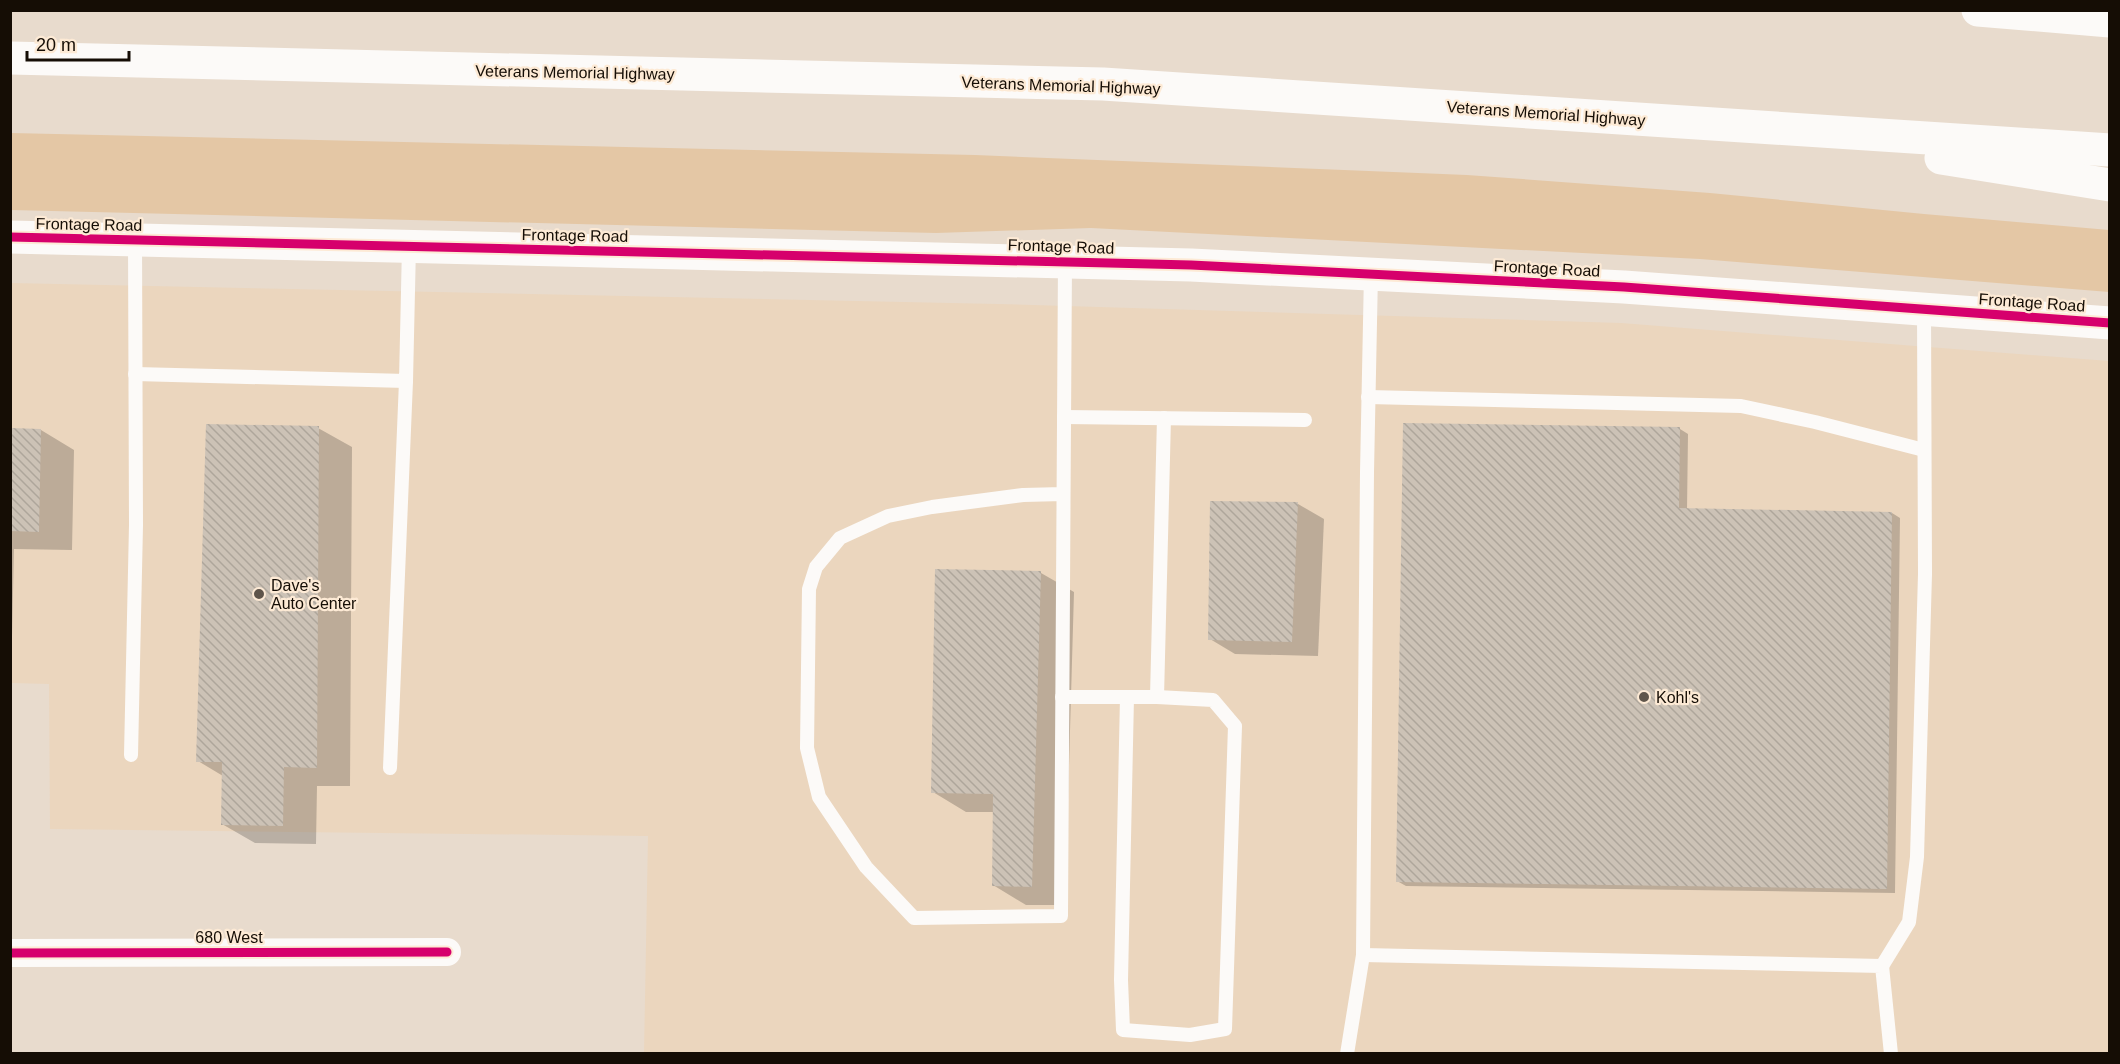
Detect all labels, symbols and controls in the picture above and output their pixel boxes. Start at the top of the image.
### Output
scale bar [27,24,129,62]
text: 20 m [36,35,76,55]
street label: Veterans Memorial Highway [475,62,675,83]
street label: Veterans Memorial Highway [961,74,1161,97]
street label: Veterans Memorial Highway [1446,98,1646,129]
street label: Frontage Road [35,215,142,234]
street label: Frontage Road [521,226,628,245]
street label: Frontage Road [1007,236,1115,257]
street label: Frontage Road [1493,257,1601,280]
street label: Frontage Road [1978,290,2086,315]
place label: Dave's Auto Center [271,577,357,612]
marker: Dave's Auto Center [252,587,266,601]
place label: Kohl's [1656,689,1699,706]
marker: Kohl's [1637,690,1651,704]
street label: 680 West [195,929,263,946]

